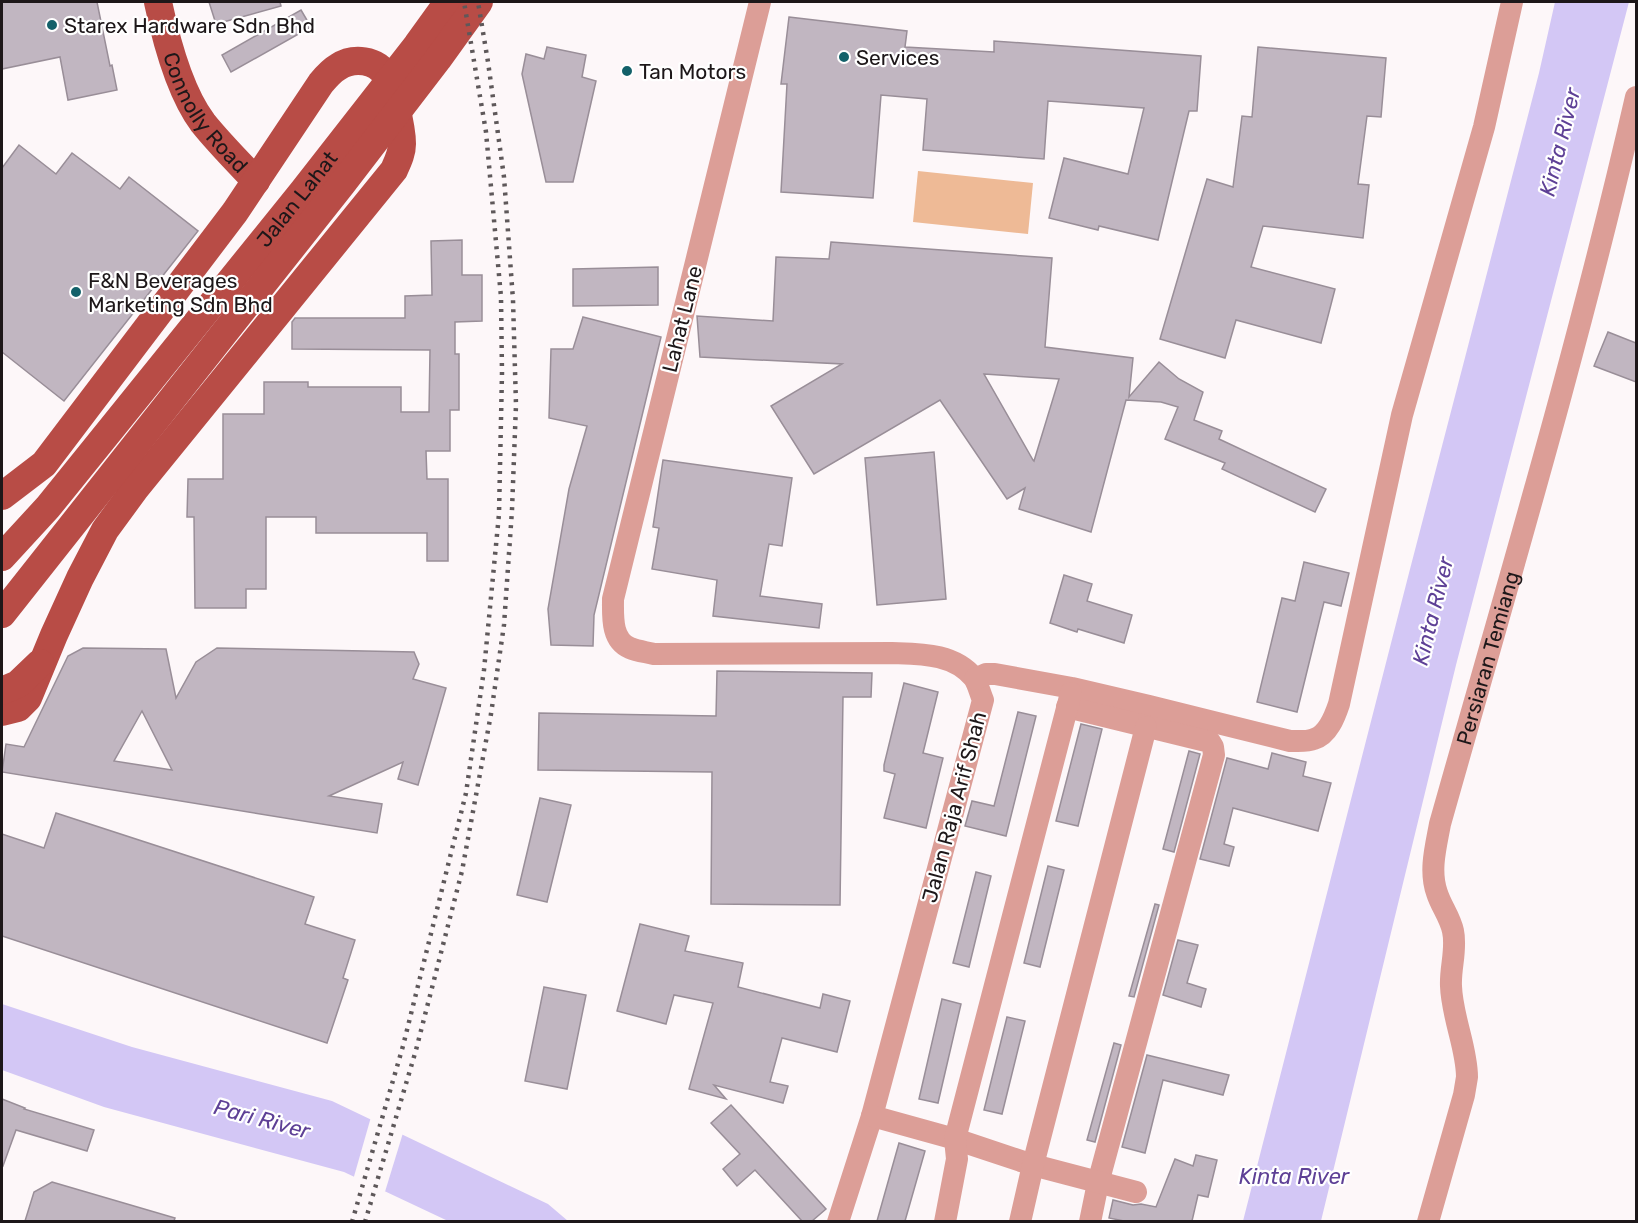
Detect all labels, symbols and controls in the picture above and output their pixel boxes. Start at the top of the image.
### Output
place label: Starex Hardware Sdn Bhd [64,13,315,38]
marker: Starex Hardware Sdn Bhd [45,18,59,32]
place label: Services [856,45,940,70]
street label: Connolly Road [159,49,254,178]
marker: Services [837,50,851,64]
place label: Tan Motors [639,59,746,84]
marker: Tan Motors [620,64,634,78]
water label: Kinta River [1534,84,1587,199]
street label: Jalan Lahat [251,146,342,252]
street label: Lahat Lane [657,263,707,375]
place label: F&N Beverages Marketing Sdn Bhd [88,268,273,317]
marker: F&N Beverages Marketing Sdn Bhd [69,285,83,299]
water label: Kinta River [1407,553,1460,668]
street label: Persiaran Temiang [1451,568,1524,748]
street label: Jalan Raja Arif Shah [916,709,992,905]
water label: Pari River [211,1093,315,1145]
water label: Kinta River [1239,1163,1351,1190]

